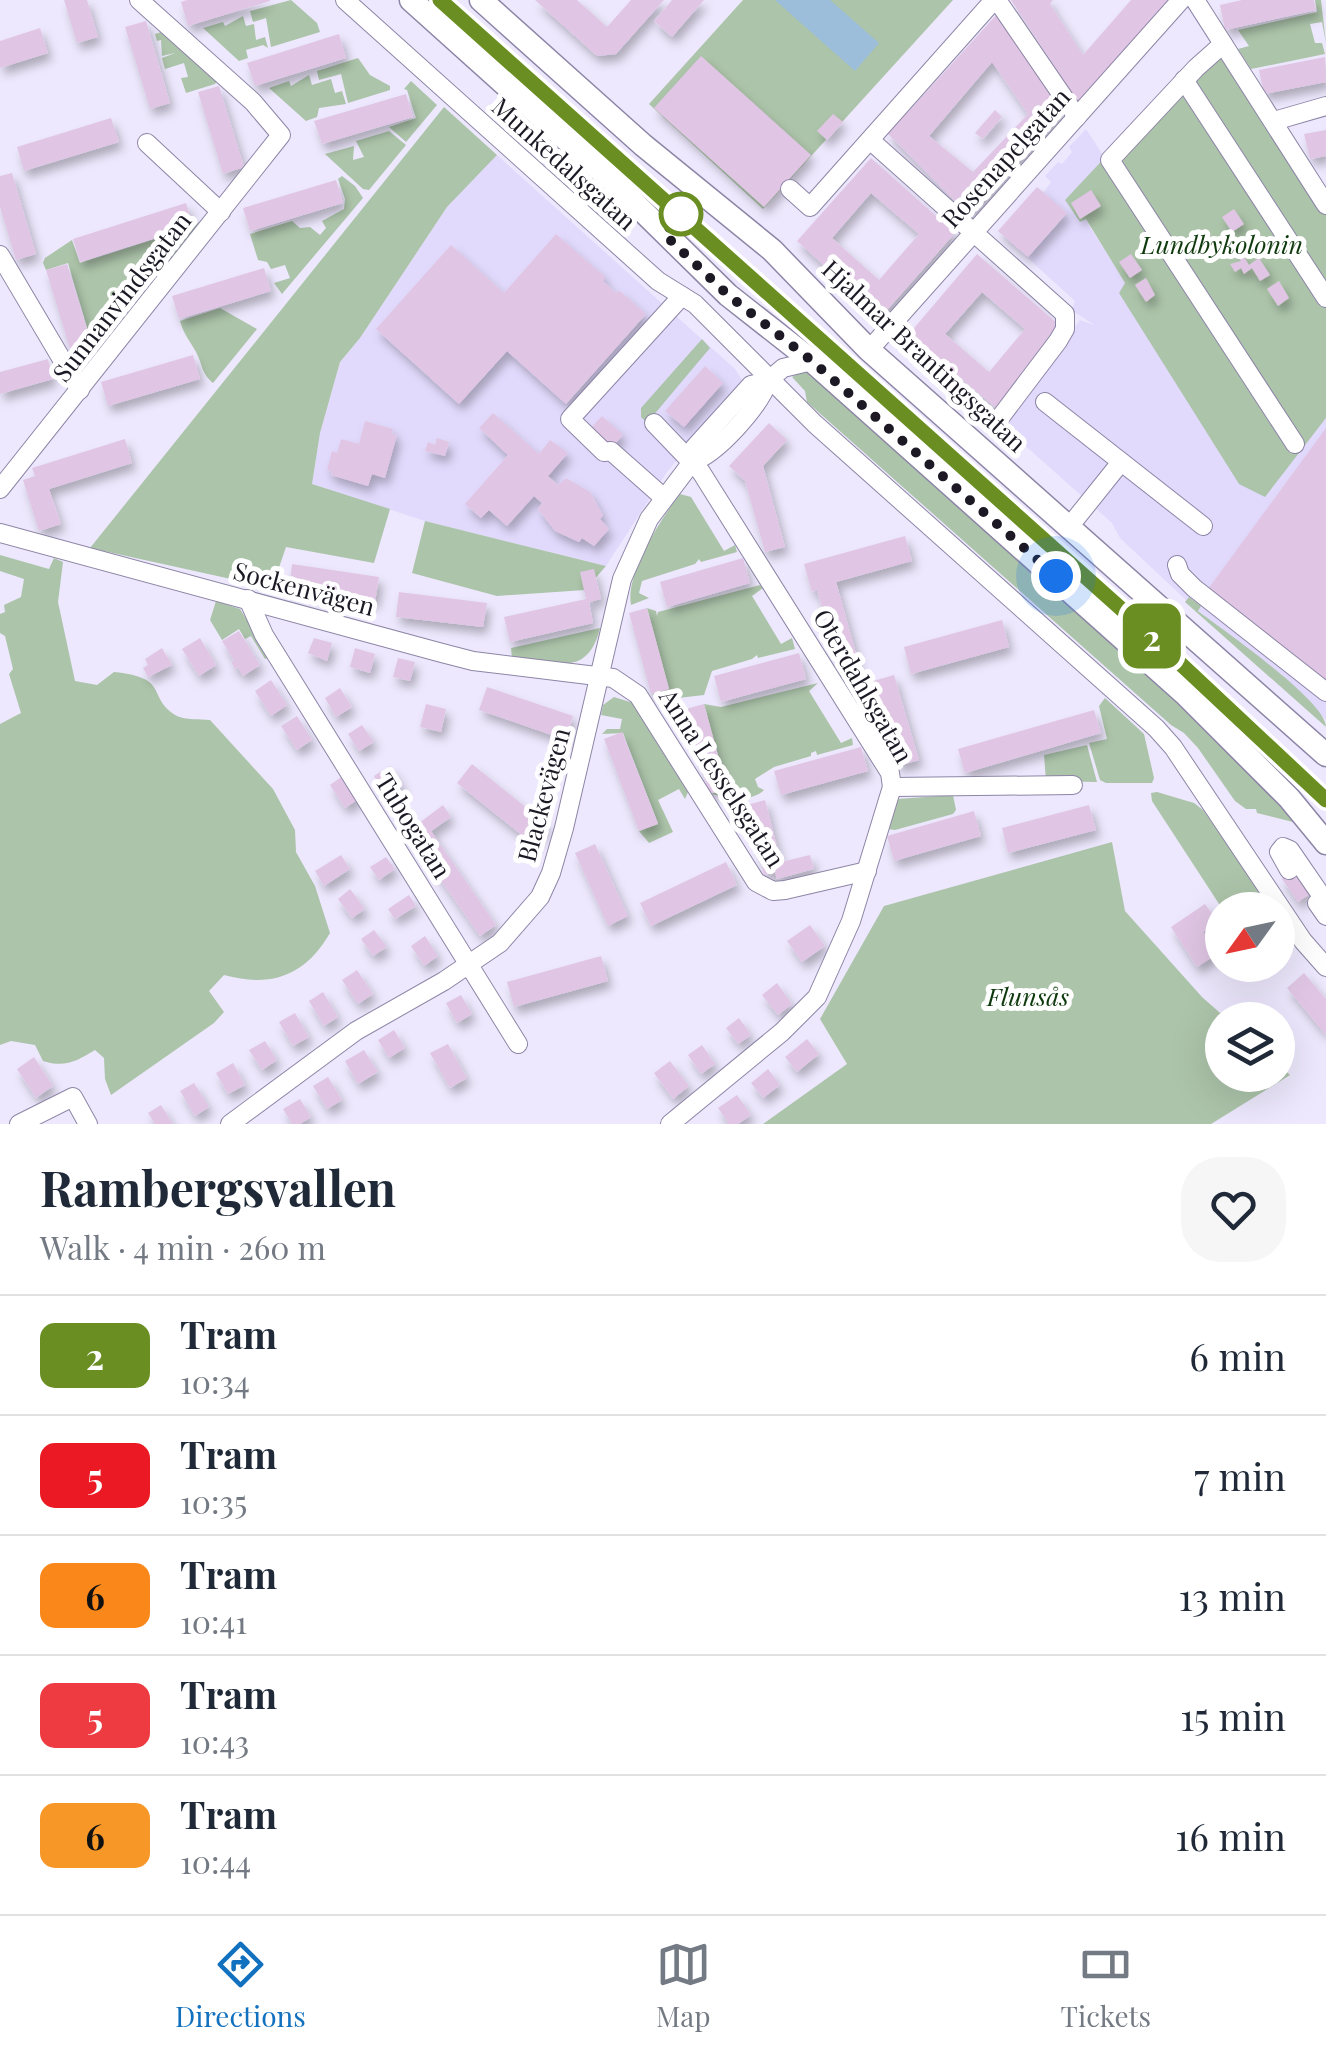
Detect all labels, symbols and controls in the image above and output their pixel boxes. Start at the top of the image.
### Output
street label: Rosenapelgatan [933,80,1076,234]
street label: Munkedalsgatan [486,89,644,237]
unlabelled marker [660,193,702,235]
street label: Sunnanvindsgatan [44,204,198,388]
park label: Lundbykolonin [1140,227,1303,260]
street label: Hjalmar Brantingsgatan [816,252,1034,458]
your location [1031,551,1081,601]
street label: Sockenvägen [230,553,379,622]
street label: Oterdahlsgatan [807,602,922,768]
line badge: 2 [1120,604,1184,668]
text: 2 [1143,613,1161,660]
street label: Anna Lesselsgatan [653,681,793,873]
street label: Blackevägen [509,724,576,865]
street label: Tubogatan [369,767,459,884]
north arrow [1205,892,1295,982]
map controls [1205,892,1295,1092]
park label: Flunsås [986,979,1069,1012]
button: layers [1205,1002,1295,1092]
text: Rambergsvallen [40,1155,396,1219]
button: heart [1181,1157,1286,1262]
text: Walk · 4 min · 260 m [40,1225,326,1268]
text: Tram [180,1308,277,1359]
text: 6 min [1189,1330,1286,1381]
text: 2 [86,1332,104,1379]
text: 10:34 [180,1359,250,1402]
text: Tram [180,1428,277,1479]
text: 7 min [1194,1450,1286,1501]
text: 5 [87,1452,103,1499]
text: 10:35 [180,1479,247,1522]
text: Tram [180,1548,277,1599]
text: 13 min [1178,1570,1286,1621]
text: 6 [85,1572,105,1619]
text: 10:41 [180,1599,247,1642]
text: Tram [180,1668,277,1719]
text: 15 min [1180,1690,1286,1741]
text: 5 [87,1692,103,1739]
text: 10:43 [180,1719,249,1762]
text: Tram [180,1788,277,1839]
text: 16 min [1175,1810,1286,1861]
text: 6 [85,1812,105,1859]
text: 10:44 [180,1839,251,1882]
tab: Directions [175,1937,306,2034]
tab: Map [656,1937,711,2034]
tab: Tickets [1061,1937,1151,2034]

